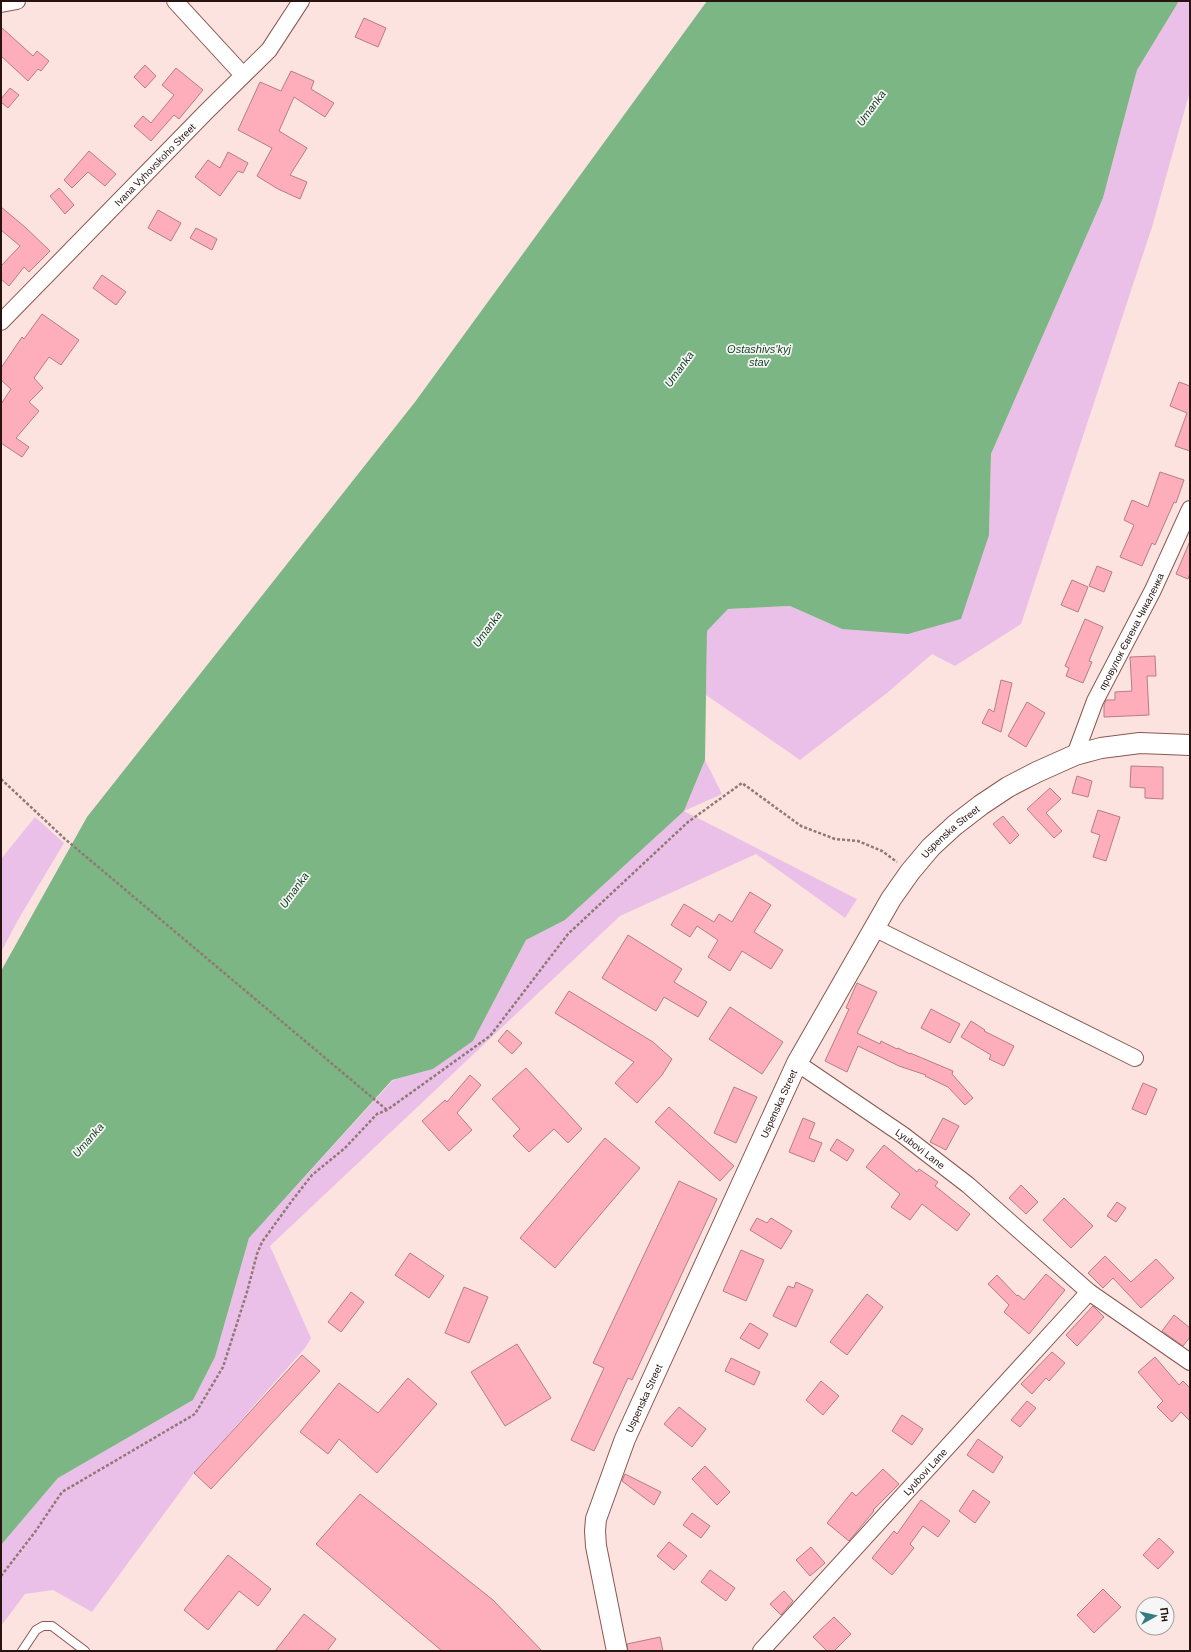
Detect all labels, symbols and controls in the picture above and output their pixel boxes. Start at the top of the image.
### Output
water label: Umanka [854,88,888,128]
street label: Ivana Vyhovskoho Street [112,121,198,208]
water label: Ostashivs'kyj stav [727,343,791,368]
water label: Umanka [662,349,696,389]
street label: провулок Євгена Чикаленка [1097,571,1166,692]
water label: Umanka [470,609,504,649]
street label: Uspenska Street [919,803,982,860]
water label: Umanka [277,870,311,910]
street label: Uspenska Street [758,1068,799,1140]
water label: Umanka [70,1121,106,1159]
street label: Lyubovi Lane [893,1127,947,1171]
street label: Uspenska Street [624,1362,665,1434]
street label: Lyubovi Lane [901,1446,950,1497]
north arrow [1135,1596,1175,1636]
text: Пн [1158,1607,1172,1623]

